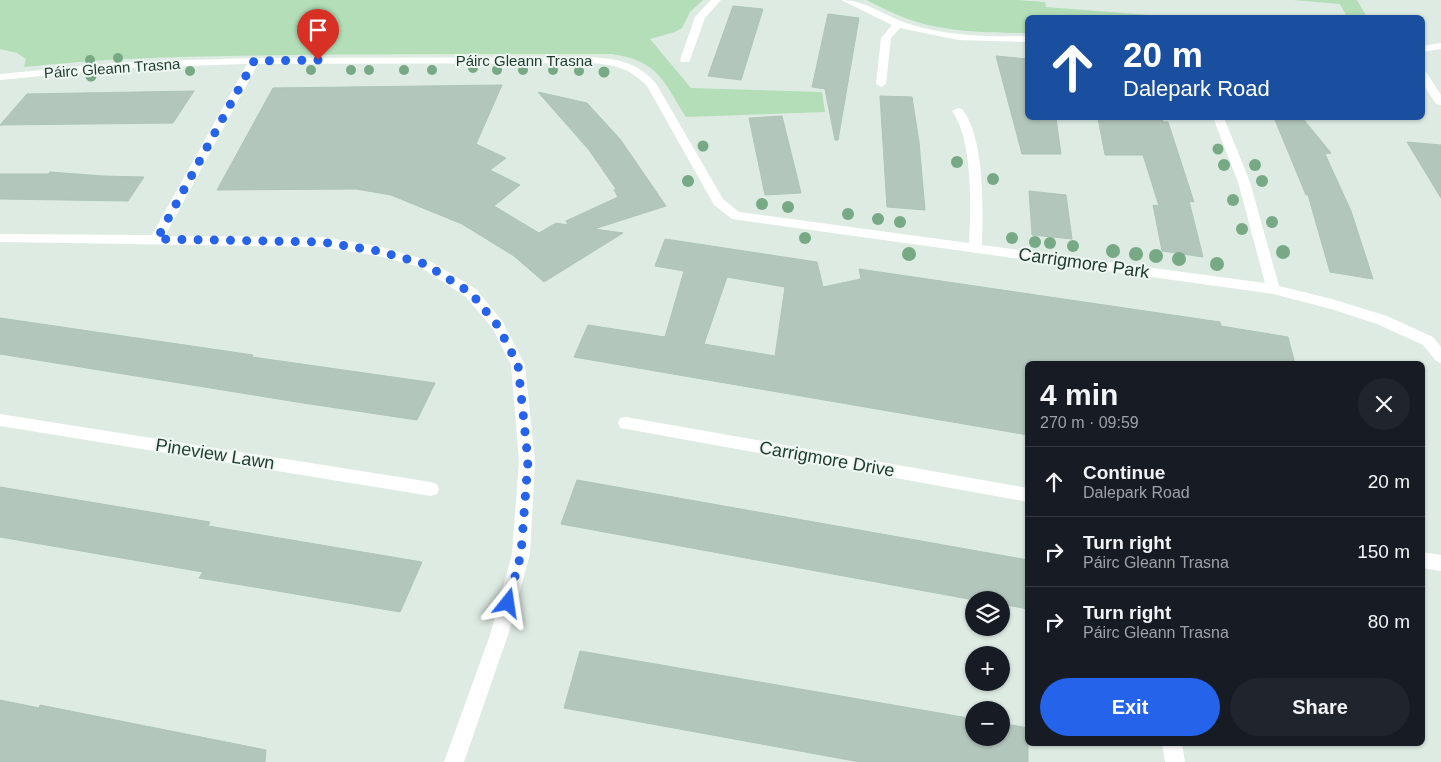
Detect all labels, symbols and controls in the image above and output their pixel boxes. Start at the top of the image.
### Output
pin [297,9,339,60]
icon: arrive [304,16,332,44]
icon: ahead [1040,35,1105,100]
text: 20 m [1123,35,1203,74]
street label: Páirc Gleann Trasna [456,52,593,69]
street label: Páirc Gleann Trasna [43,55,181,81]
text: Dalepark Road [1123,76,1270,101]
street label: Carrigmore Park [1017,244,1152,282]
text: 4 min [1040,378,1118,411]
button: close [1358,378,1410,430]
text: 270 m · 09:59 [1040,414,1139,431]
street label: Pineview Lawn [154,435,276,473]
street label: Carrigmore Drive [758,437,896,481]
text: Continue [1083,462,1165,483]
icon: ahead [1040,468,1068,496]
text: 20 m [1368,471,1410,492]
text: Dalepark Road [1083,484,1190,501]
text: Turn right [1083,532,1171,553]
icon: right [1040,538,1068,566]
text: 150 m [1357,541,1410,562]
text: Páirc Gleann Trasna [1083,554,1229,571]
position arrow [481,576,533,628]
map controls [965,591,1010,746]
button: layers [965,591,1010,636]
text: Turn right [1083,602,1171,623]
icon: right [1040,608,1068,636]
text: 80 m [1368,611,1410,632]
text: Páirc Gleann Trasna [1083,624,1229,641]
button: + [965,646,1010,691]
button: Exit [1040,678,1220,736]
button: Share [1230,678,1410,736]
button: − [965,701,1010,746]

